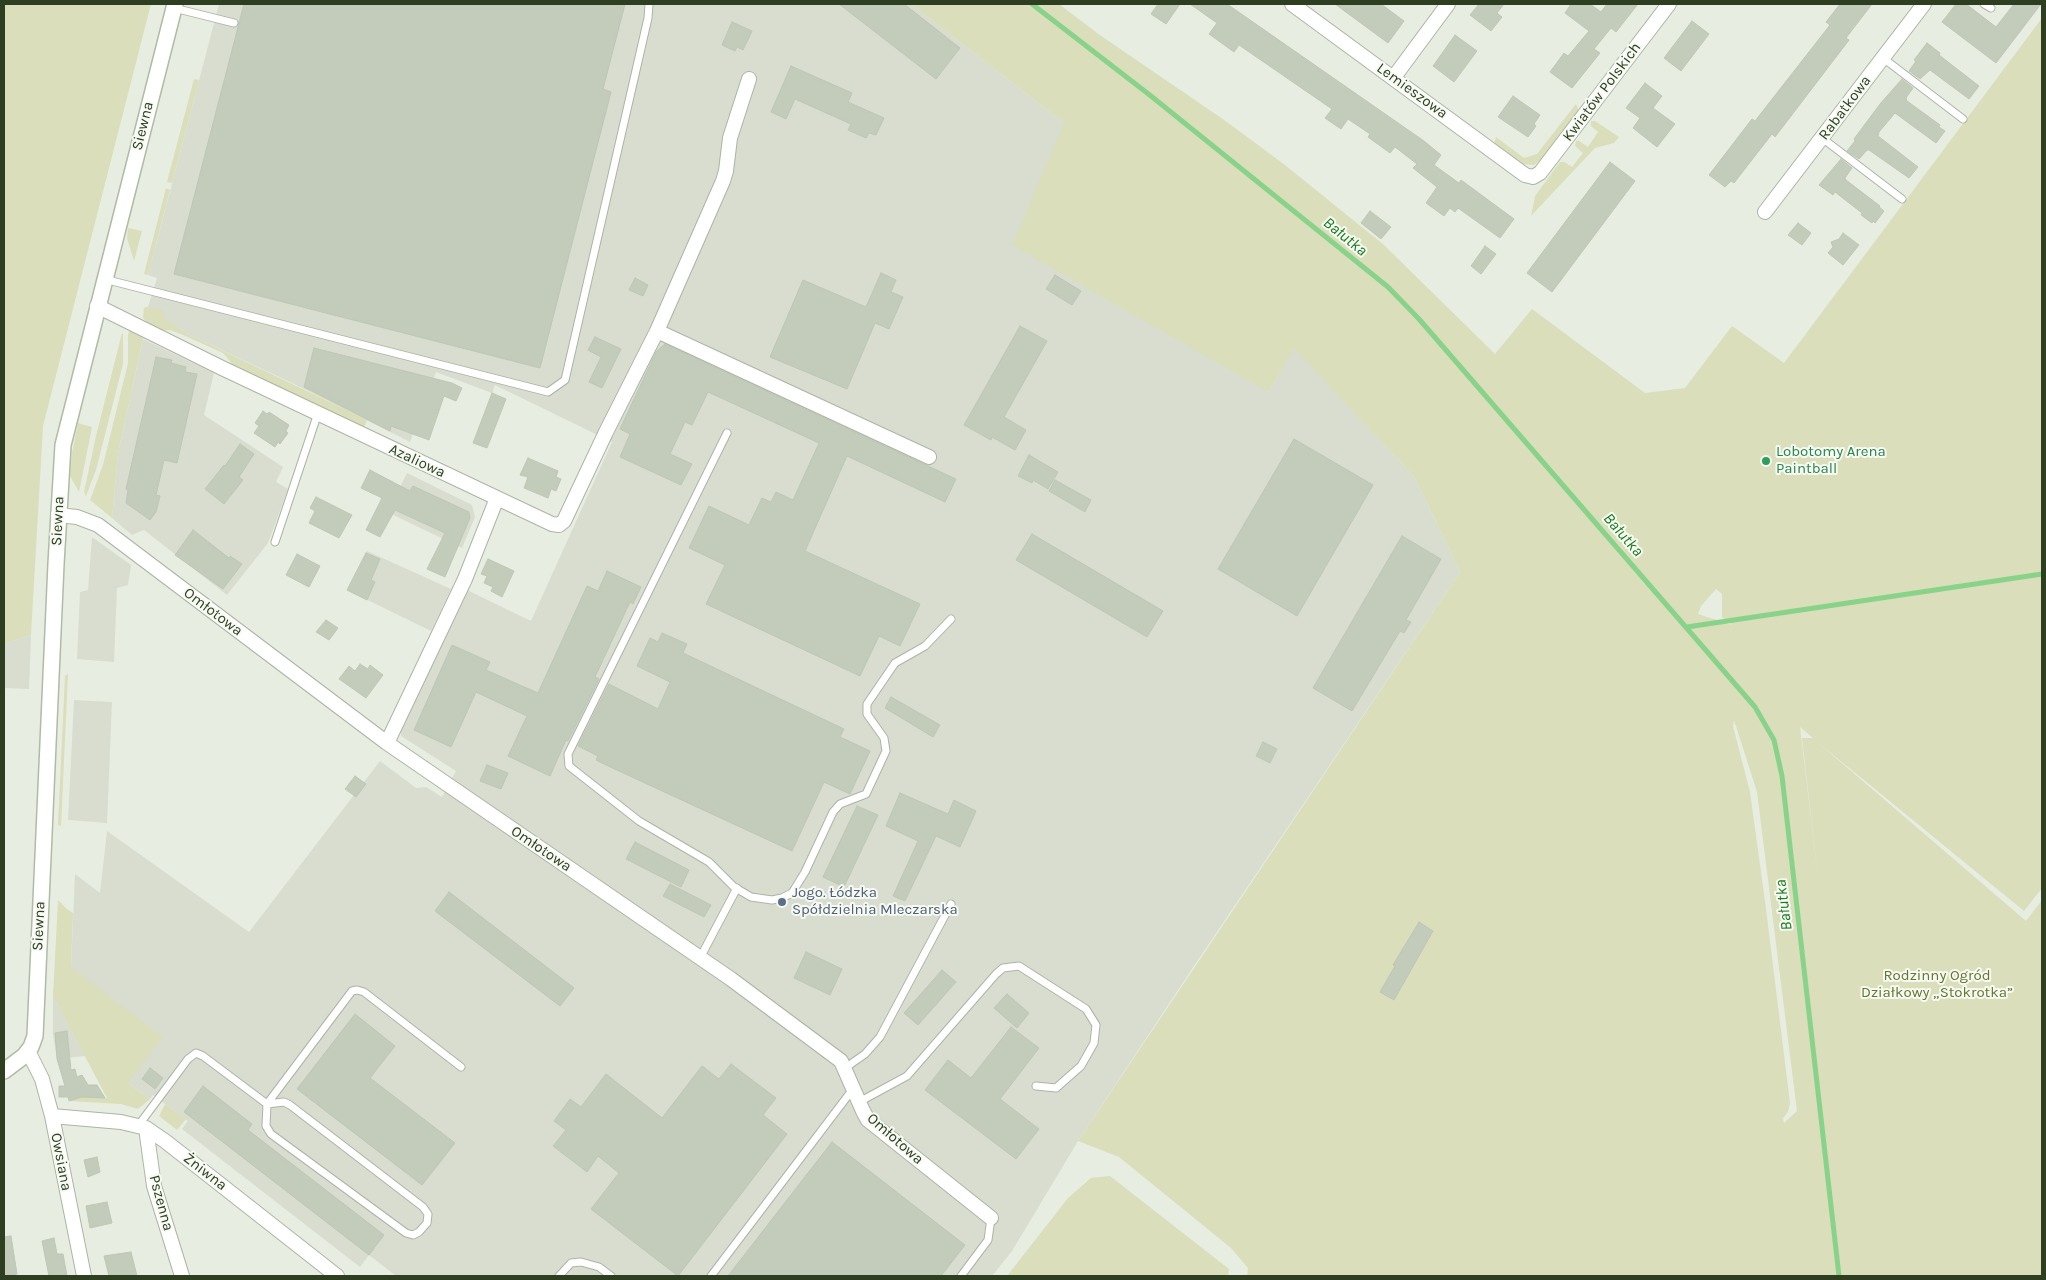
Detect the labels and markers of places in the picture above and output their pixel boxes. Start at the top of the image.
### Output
place label: Lobotomy Arena Paintball [1776,443,1886,478]
marker: Lobotomy Arena Paintball [1760,455,1772,467]
place label: Jogo. Łódzka Spółdzielnia Mleczarska [792,884,958,919]
marker: Jogo. Łódzka Spółdzielnia Mleczarska [776,896,788,908]

